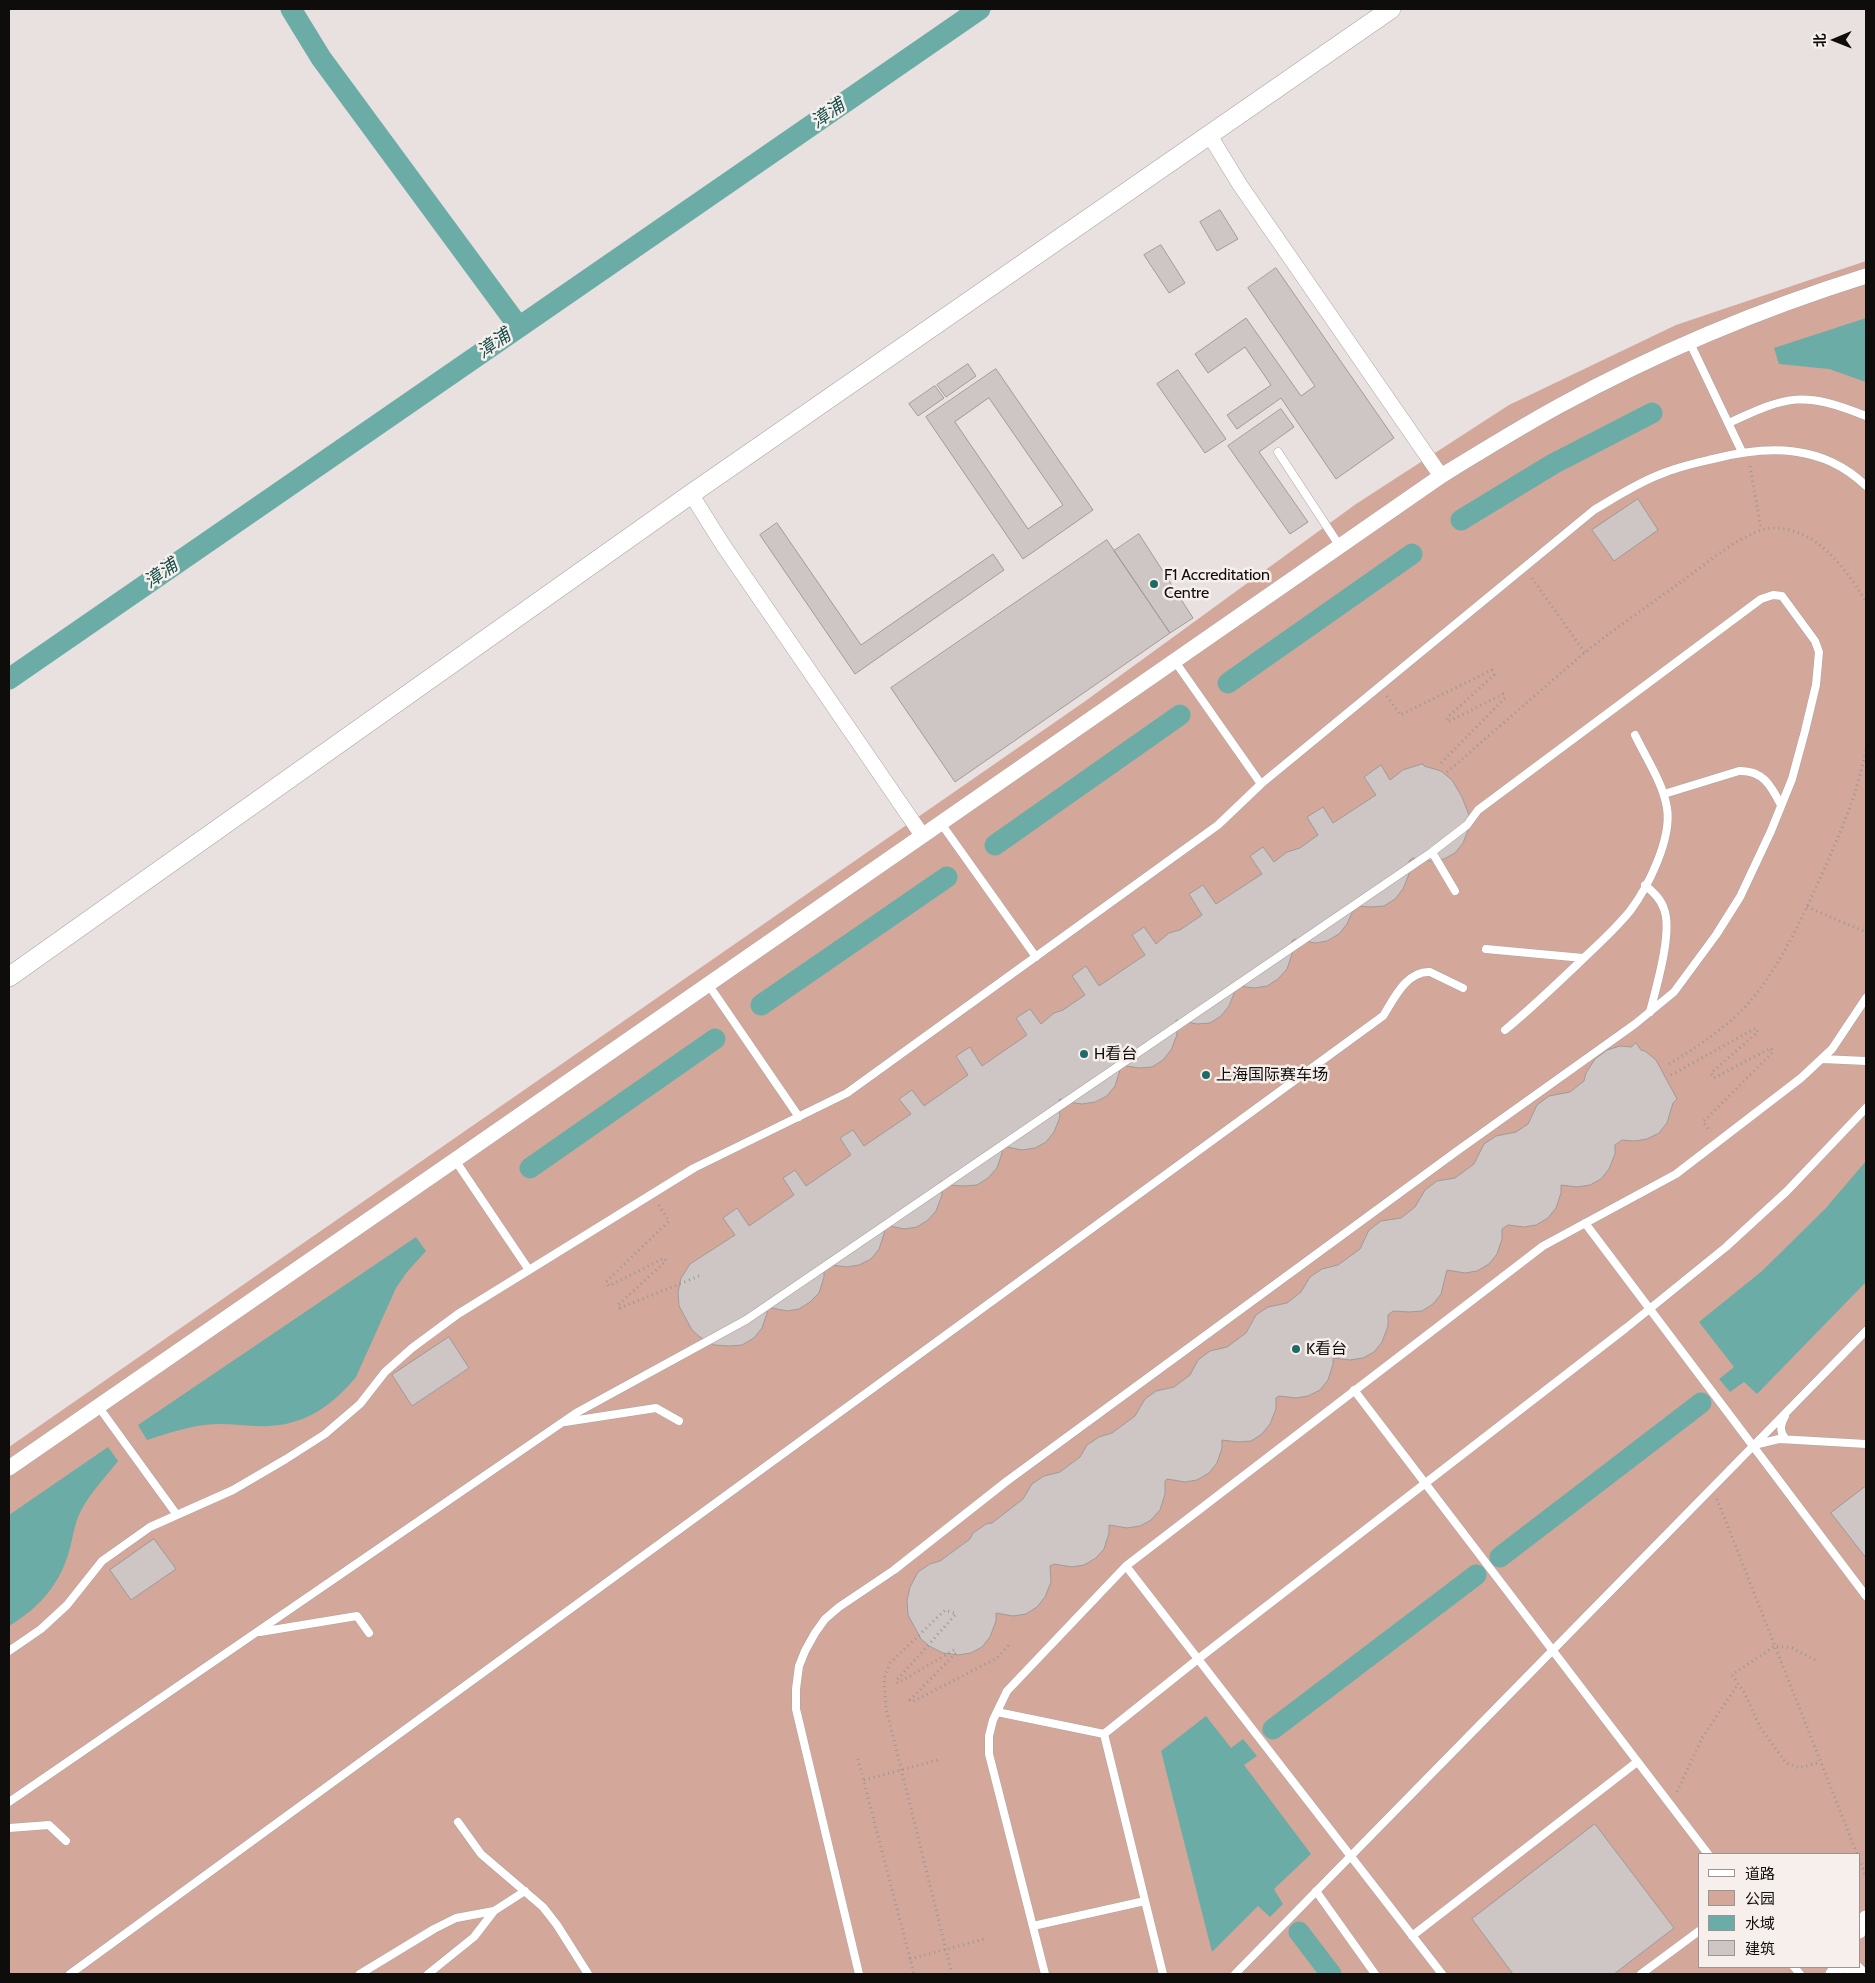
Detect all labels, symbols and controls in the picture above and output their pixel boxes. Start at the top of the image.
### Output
north arrow [1810,15,1860,65]
text: 北 [1811,33,1829,47]
water label: 漳浦 [807,95,849,133]
water label: 漳浦 [473,325,515,363]
water label: 漳浦 [140,555,182,593]
place label: F1 Accreditation Centre [1164,565,1270,603]
marker: F1 Accreditation Centre [1148,578,1160,590]
place label: H看台 [1094,1044,1137,1064]
marker: H看台 [1078,1048,1090,1060]
place label: 上海国际赛车场 [1216,1065,1328,1085]
marker: 上海国际赛车场 [1200,1069,1212,1081]
place label: K看台 [1306,1339,1347,1359]
marker: K看台 [1290,1343,1302,1355]
legend [1698,1853,1860,1968]
text: 道路 [1745,1865,1775,1883]
text: 公园 [1745,1890,1775,1908]
text: 水域 [1745,1915,1775,1933]
text: 建筑 [1745,1940,1775,1958]

